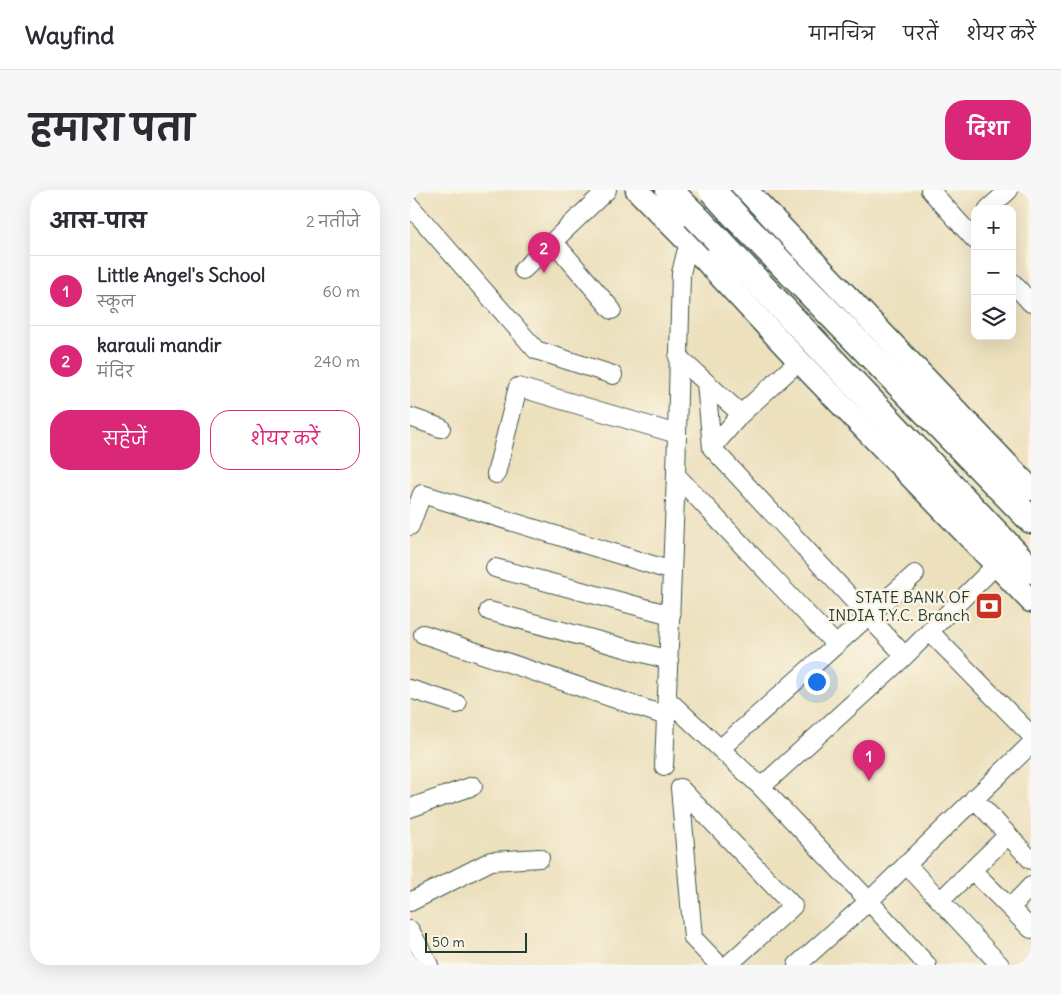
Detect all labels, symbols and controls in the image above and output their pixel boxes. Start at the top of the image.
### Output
text: Wayfind [25,20,114,50]
text: मानचित्र [809,22,875,45]
text: परतें [903,22,938,45]
text: शेयर करें [966,22,1036,45]
button: दिशा [945,100,1031,160]
text: हमारा पता [30,105,194,149]
map controls [971,205,1016,340]
button: + [971,205,1016,250]
text: आस-पास [50,207,147,234]
text: 2 नतीजे [306,211,360,231]
pin: 2 [528,232,560,273]
button: − [971,250,1016,295]
text: Little Angel's School [97,263,265,287]
text: 1 [63,281,69,301]
text: 60 m [322,281,360,301]
text: स्कूल [97,291,135,311]
button: layers [971,295,1016,340]
text: karauli mandir [97,333,222,357]
text: 2 [62,351,70,371]
text: 240 m [314,351,360,371]
text: मंदिर [97,361,134,381]
button: सहेजें [50,410,200,470]
button: शेयर करें [210,410,360,470]
place label: STATE BANK OF INDIA T.Y.C. Branch [828,587,970,625]
bank icon: STATE BANK OF INDIA T.Y.C. Branch [974,591,1004,621]
your location [804,669,830,695]
pin: 1 [853,740,885,781]
scale bar [425,930,528,953]
text: 50 m [432,933,465,951]

